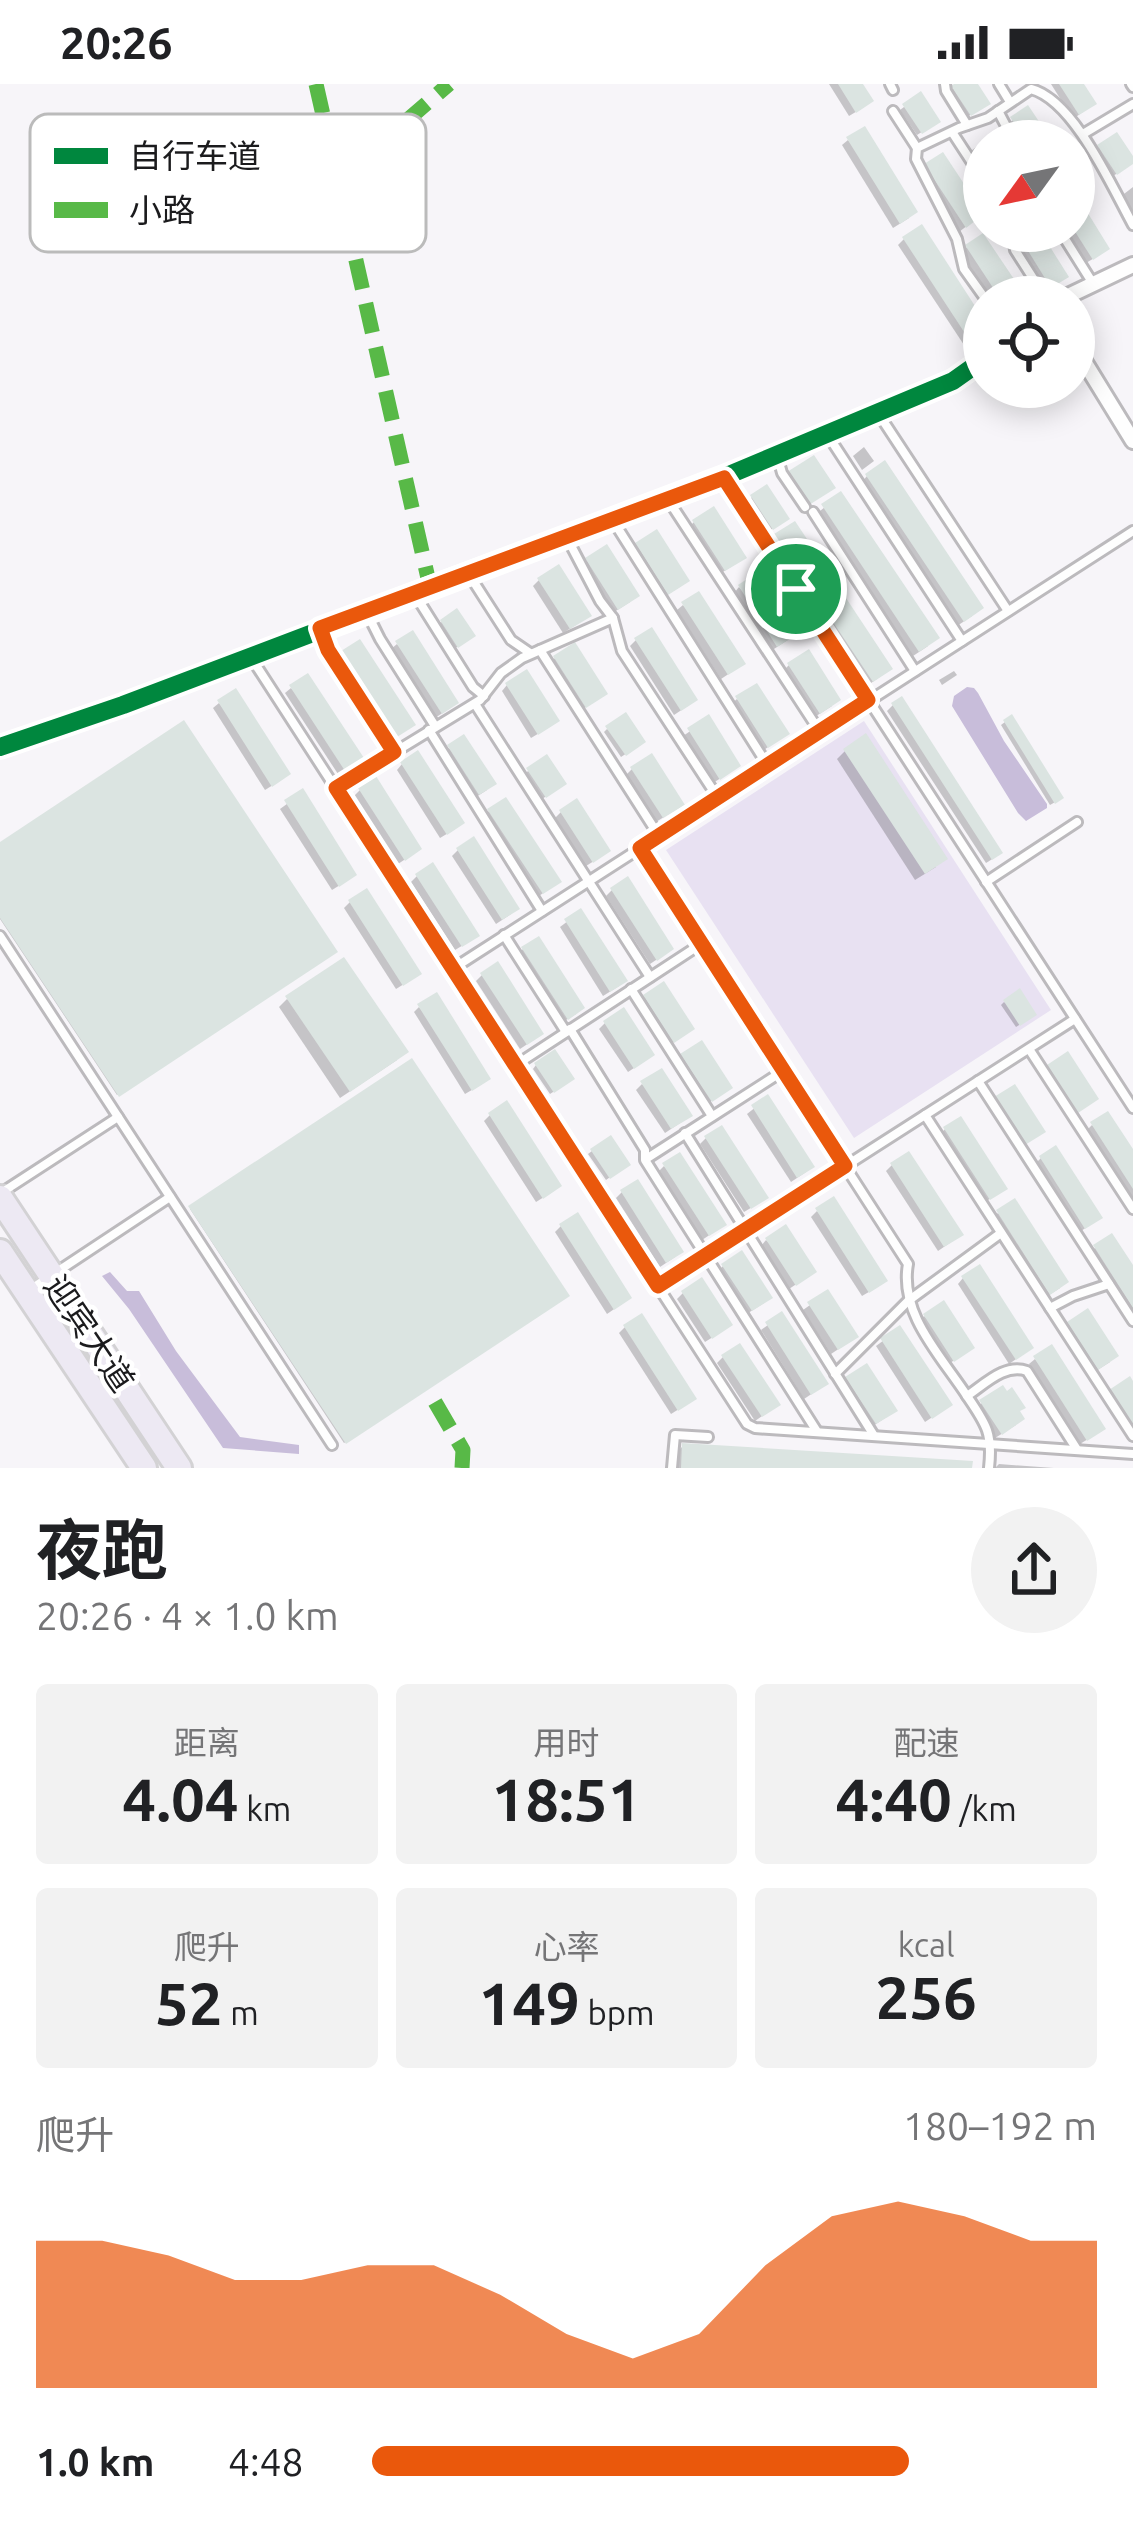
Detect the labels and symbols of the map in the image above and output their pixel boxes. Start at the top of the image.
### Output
legend [30,114,426,252]
north arrow [963,120,1095,252]
text: 自行车道 [129,137,261,174]
text: 小路 [129,191,195,228]
pin [745,538,847,640]
street label: 迎宾大道 [38,1268,142,1398]

